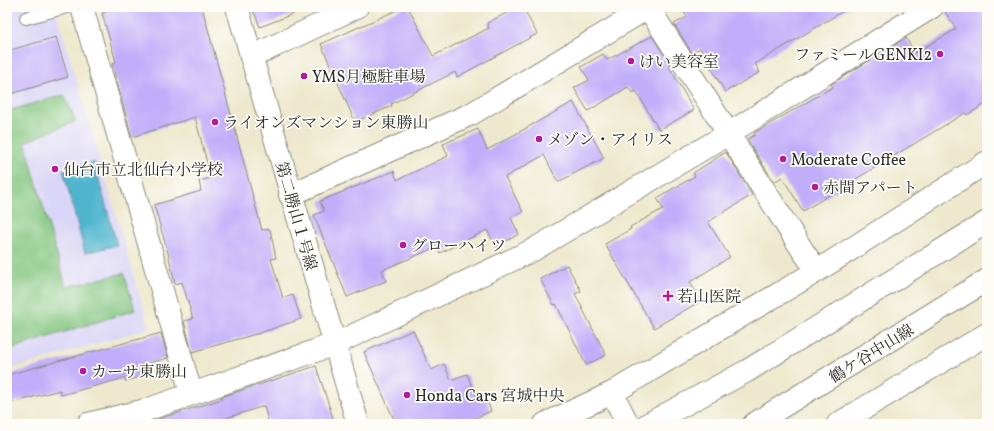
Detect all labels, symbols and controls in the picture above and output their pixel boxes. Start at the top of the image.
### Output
place label: ファミールGENKI2 [794,45,932,67]
marker: ファミールGENKI2 [935,49,945,59]
place label: けい美容室 [639,52,719,74]
marker: けい美容室 [626,56,636,66]
place label: YMS月極駐車場 [312,67,425,89]
marker: YMS月極駐車場 [299,71,309,81]
place label: ライオンズマンション東勝山 [223,113,429,135]
marker: ライオンズマンション東勝山 [210,117,220,127]
place label: メゾン・アイリス [547,130,673,152]
marker: メゾン・アイリス [534,134,544,144]
place label: Moderate Coffee [791,150,906,172]
marker: Moderate Coffee [778,154,788,164]
place label: 仙台市立北仙台小学校 [63,160,223,182]
street label: 第二勝山１号線 [269,160,321,273]
marker: 仙台市立北仙台小学校 [50,164,60,174]
place label: 赤間アパート [823,178,918,200]
marker: 赤間アパート [810,182,820,192]
place label: グローハイツ [411,236,506,258]
marker: グローハイツ [398,240,408,250]
place label: 若山医院 [677,287,741,309]
marker: 若山医院 [662,290,674,302]
street label: 鶴ケ谷中山線 [826,320,919,389]
place label: カーサ東勝山 [91,362,187,384]
marker: カーサ東勝山 [78,366,88,376]
place label: Honda Cars 宮城中央 [415,386,564,408]
marker: Honda Cars 宮城中央 [402,390,412,400]

